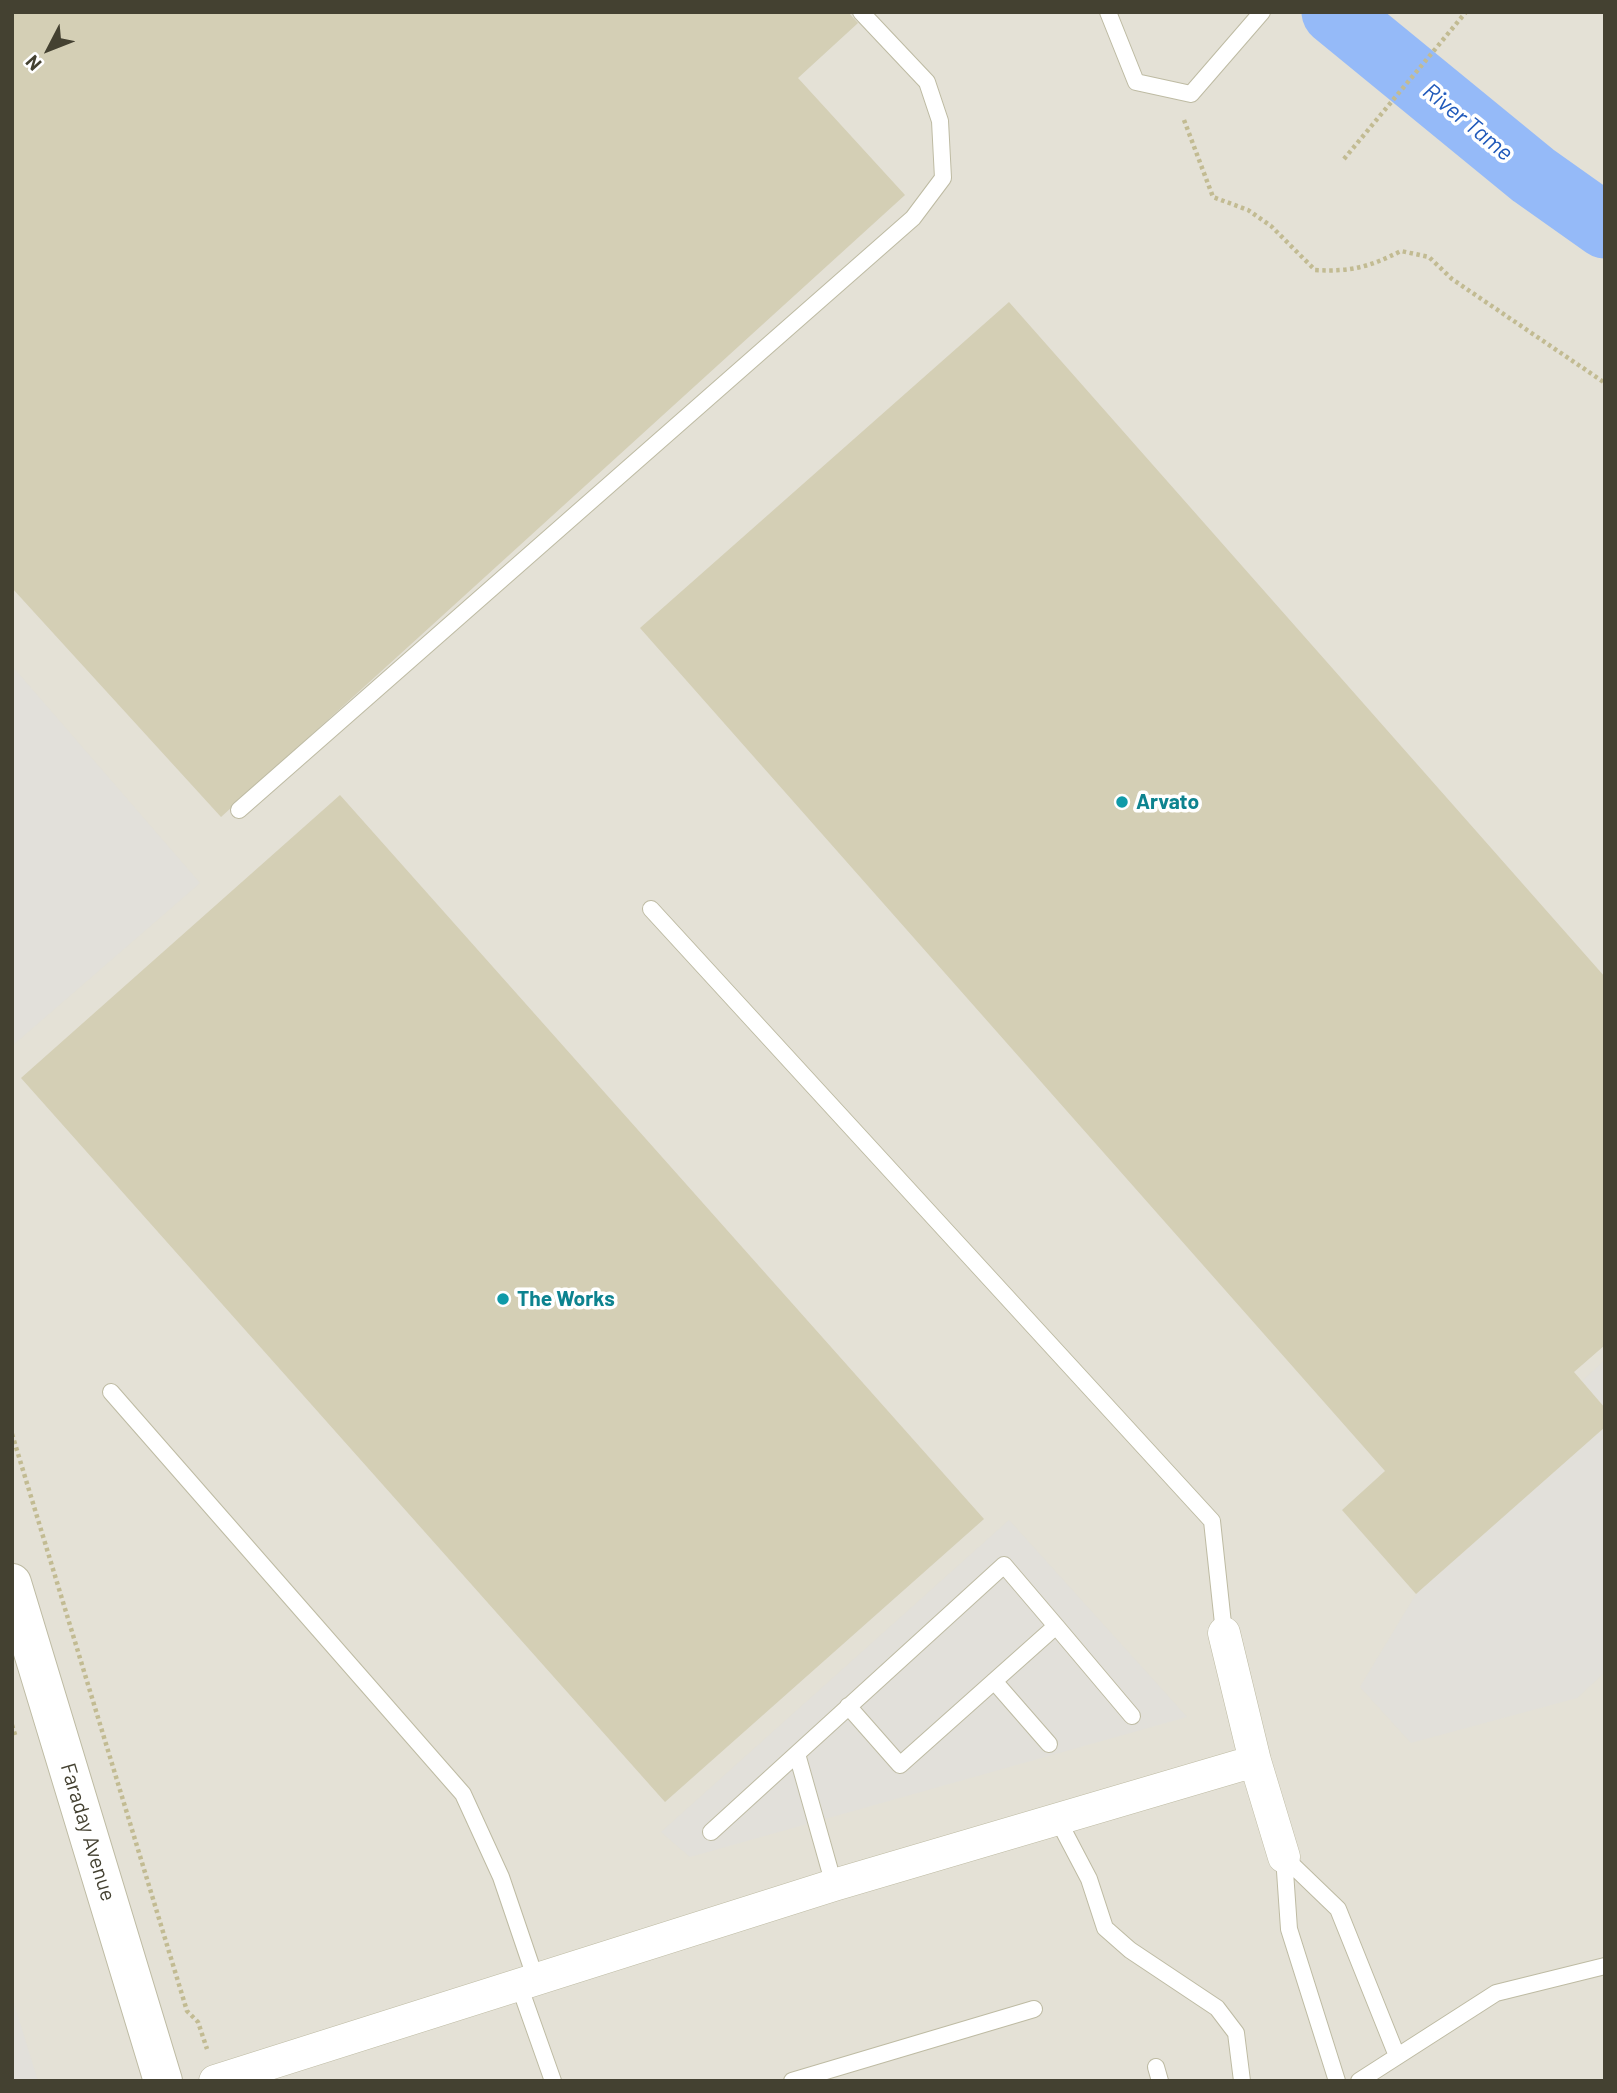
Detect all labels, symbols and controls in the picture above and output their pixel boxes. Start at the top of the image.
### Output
north arrow [14,14,84,84]
text: N [20,51,46,76]
water label: River Tame [1417,77,1519,167]
place label: Arvato [1136,789,1199,815]
marker: Arvato [1114,794,1130,810]
place label: The Works [517,1286,615,1312]
marker: The Works [495,1291,511,1307]
street label: Faraday Avenue [55,1760,121,1904]

